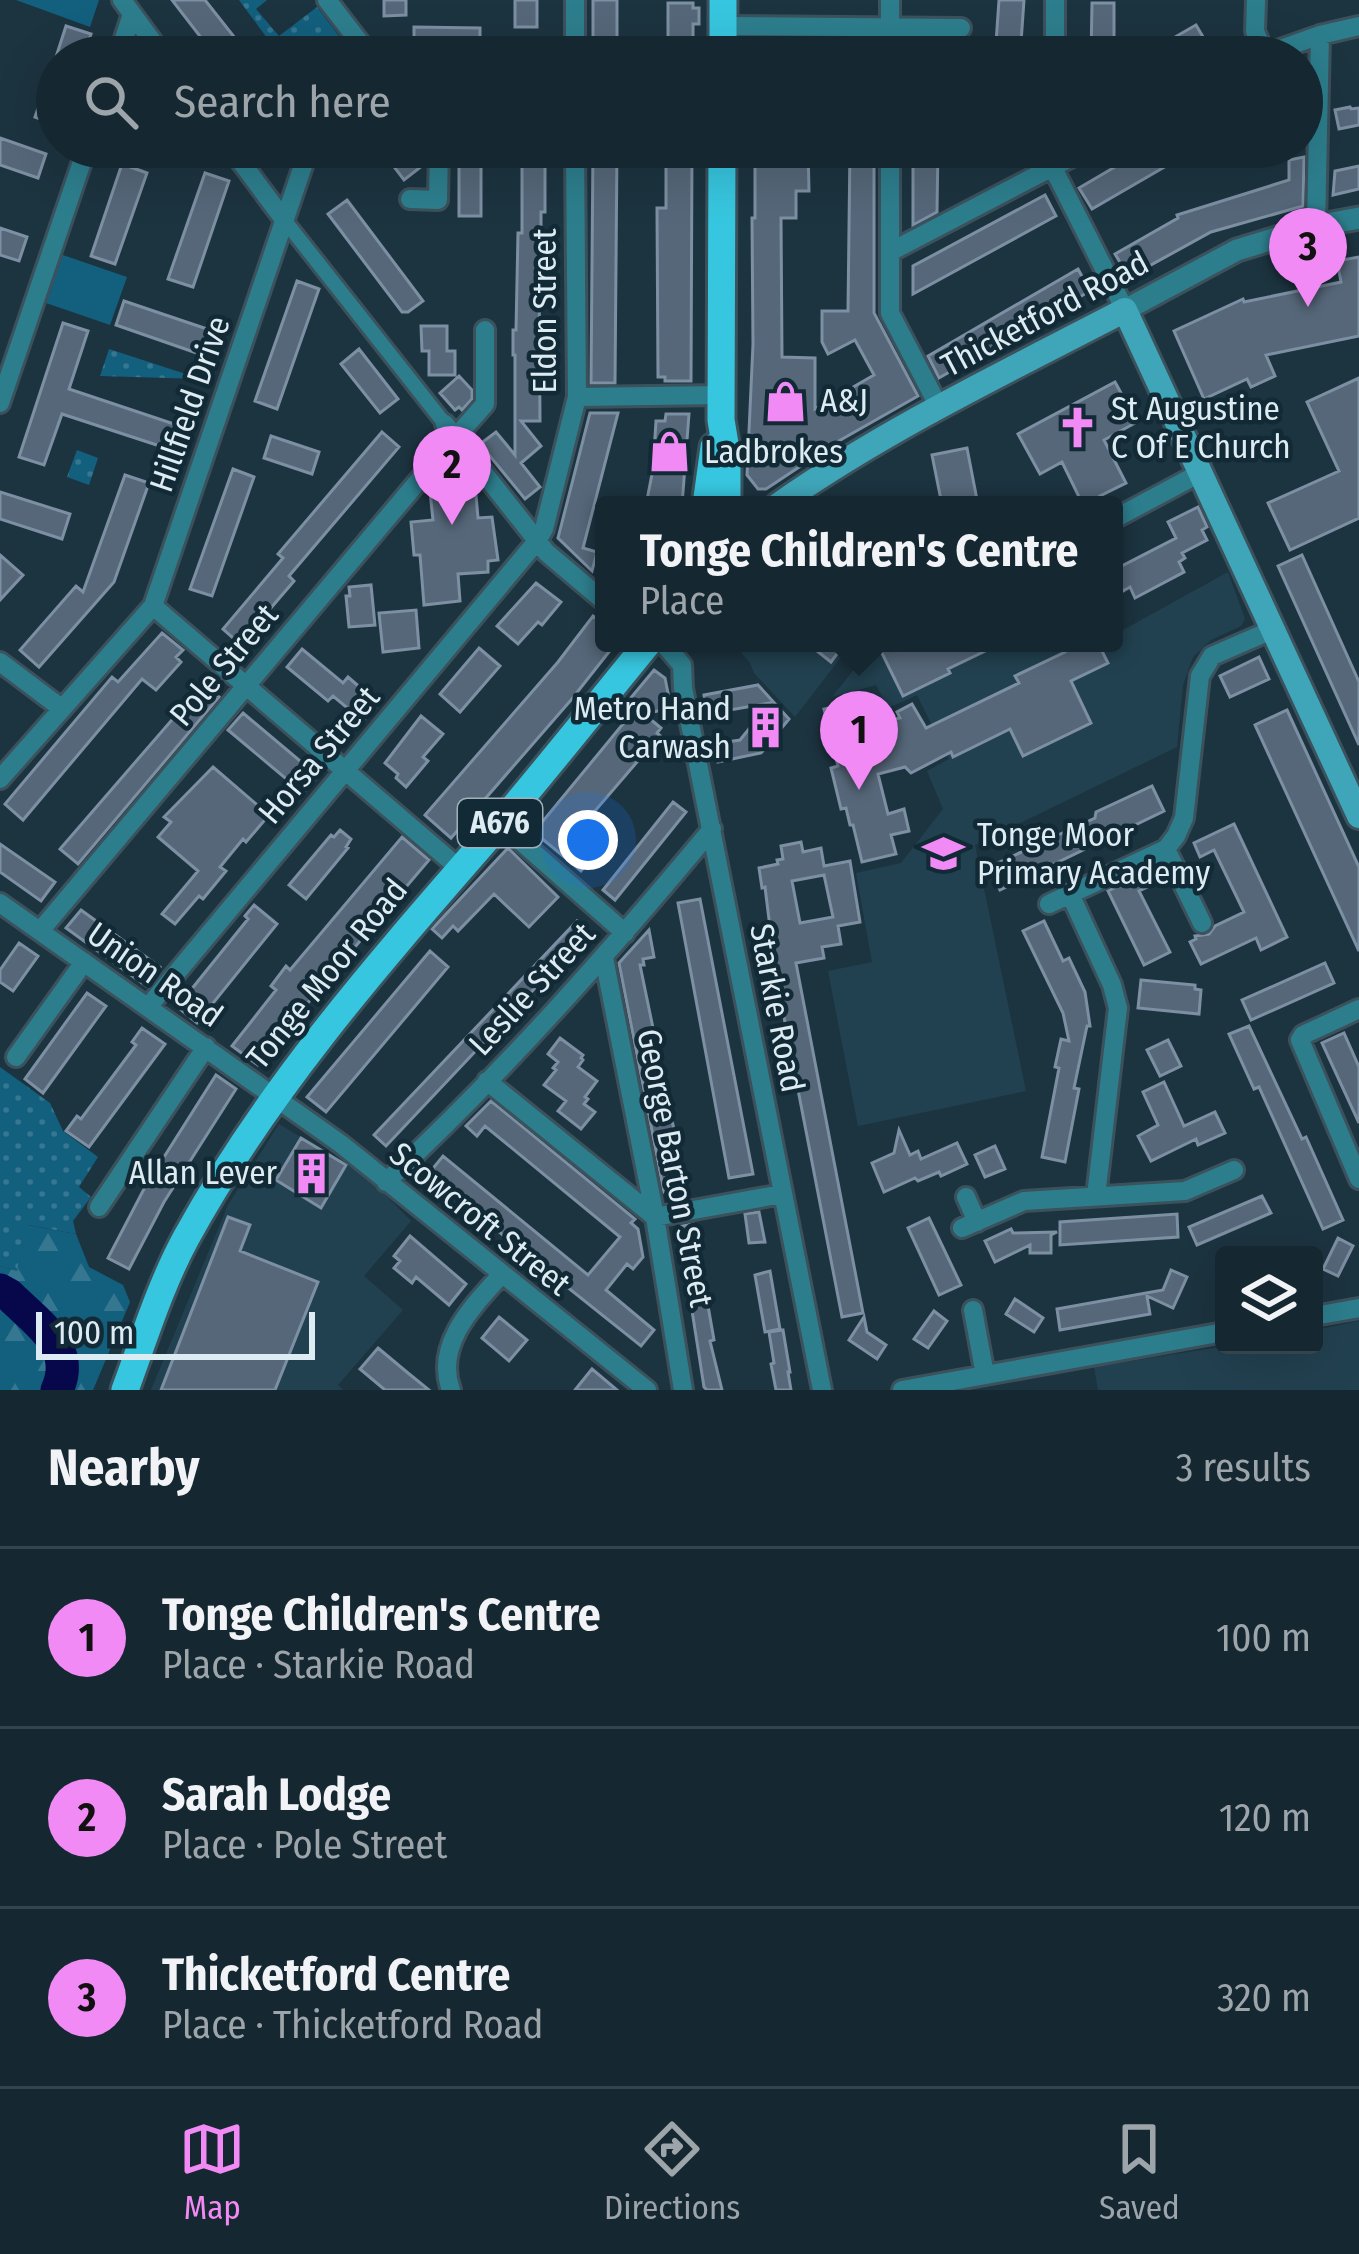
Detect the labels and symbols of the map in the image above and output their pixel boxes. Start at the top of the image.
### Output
pin: 3 [1269,208,1347,307]
street label: Eldon Street [525,228,565,394]
street label: Thicketford Road [935,243,1155,385]
street label: Hillfield Drive [141,311,239,497]
shop icon: A&J [763,378,809,424]
place label: A&J [820,381,868,421]
place label: St Augustine C Of E Church [1111,389,1291,467]
church icon: St Augustine C Of E Church [1054,405,1100,451]
pin: 2 [413,426,491,525]
shop icon: Ladbrokes [647,429,693,475]
place label: Ladbrokes [704,432,843,472]
street label: Pole Street [161,596,287,734]
street label: Horsa Street [250,678,388,832]
place label: Metro Hand Carwash [573,689,731,767]
pin: 1 [820,691,898,790]
building icon: Metro Hand Carwash [742,705,788,751]
road number: A676 [458,799,542,847]
your location [558,810,618,870]
place label: Tonge Moor Primary Academy [977,815,1210,893]
school or university icon: Tonge Moor Primary Academy [920,831,966,877]
street label: Tonge Moor Road [238,871,416,1077]
street label: Union Road [80,914,230,1036]
street label: Leslie Street [461,914,604,1064]
street label: Starkie Road [741,920,813,1096]
street label: George Barton Street [628,1026,722,1311]
street label: Scowcroft Street [382,1134,579,1304]
building icon: Allan Lever [288,1150,334,1196]
place label: Allan Lever [129,1153,277,1193]
scale bar [36,1306,315,1359]

